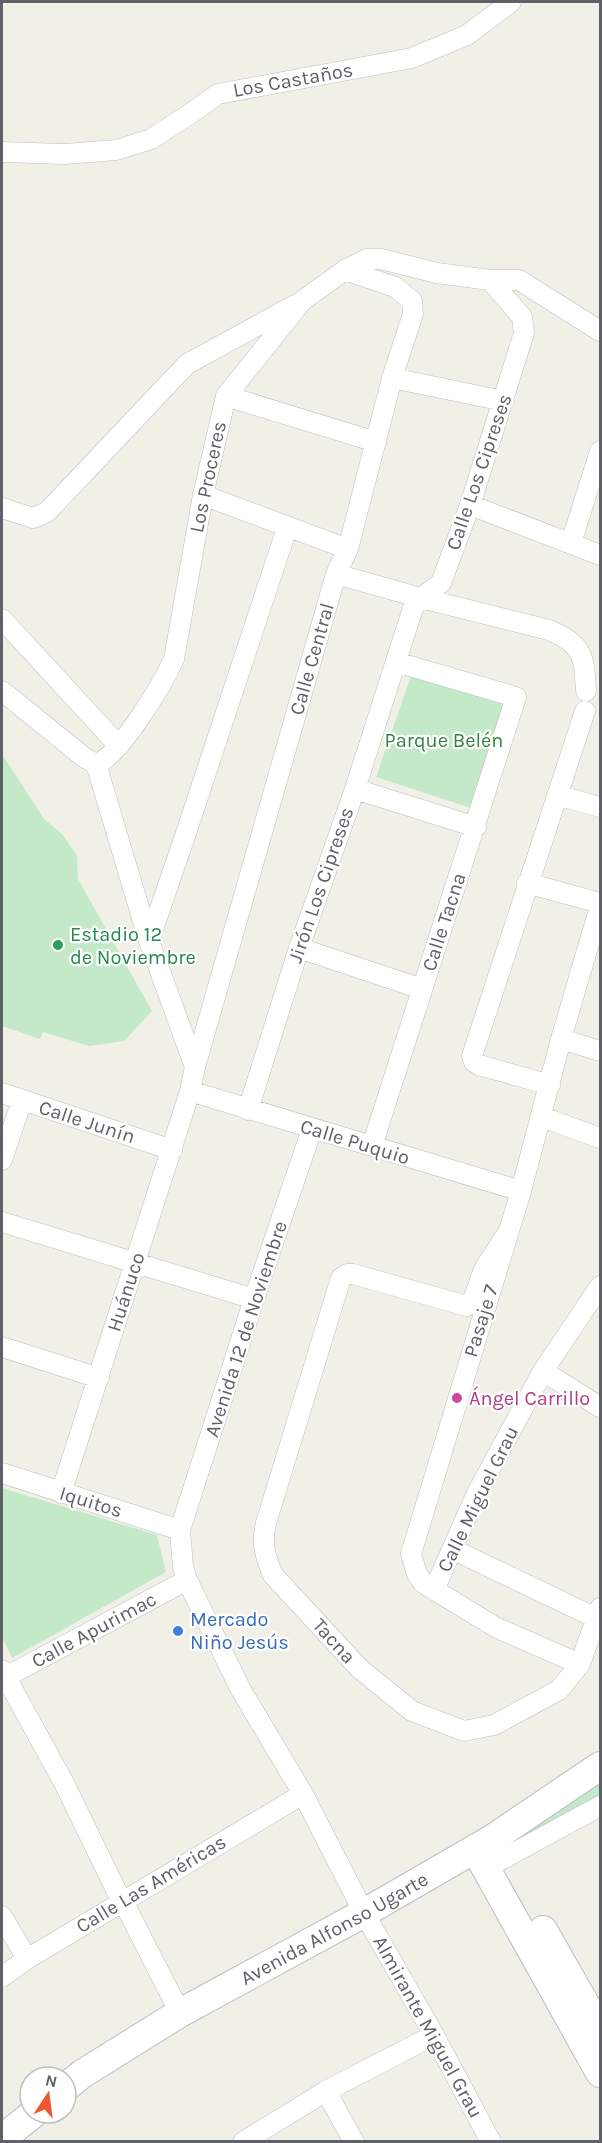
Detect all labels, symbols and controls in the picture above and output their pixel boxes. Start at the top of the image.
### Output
street label: Los Castaños [231,58,355,102]
street label: Calle Los Cipreses [441,391,517,553]
street label: Los Proceres [185,419,231,535]
street label: Calle Central [285,600,339,718]
park label: Parque Belén [385,729,503,752]
street label: Jirón Los Cipreses [284,804,358,966]
street label: Calle Tacna [417,870,471,974]
place label: Estadio 12 de Noviembre [70,923,196,969]
marker: Estadio 12 de Noviembre [51,938,65,952]
street label: Calle Junín [36,1096,138,1148]
street label: Calle Puquio [297,1114,413,1170]
street label: Avenida 12 de Noviembre [200,1218,292,1440]
street label: Huánuco [102,1249,150,1335]
street label: Pasaje 7 [459,1282,503,1360]
place label: Ángel Carrillo [469,1386,590,1410]
marker: Ángel Carrillo [450,1391,464,1405]
street label: Calle Miguel Grau [433,1422,523,1576]
street label: Iquitos [57,1482,125,1522]
street label: Calle Apurimac [28,1587,160,1673]
place label: Mercado Niño Jesús [190,1608,289,1654]
street label: Tacna [308,1614,360,1668]
marker: Mercado Niño Jesús [171,1624,185,1638]
street label: Calle Las Américas [72,1830,230,1938]
street label: Avenida Alfonso Ugarte [237,1867,432,1989]
street label: Almirante Miguel Grau [368,1932,488,2122]
north arrow [18,2065,78,2125]
text: N [44,2070,59,2091]

